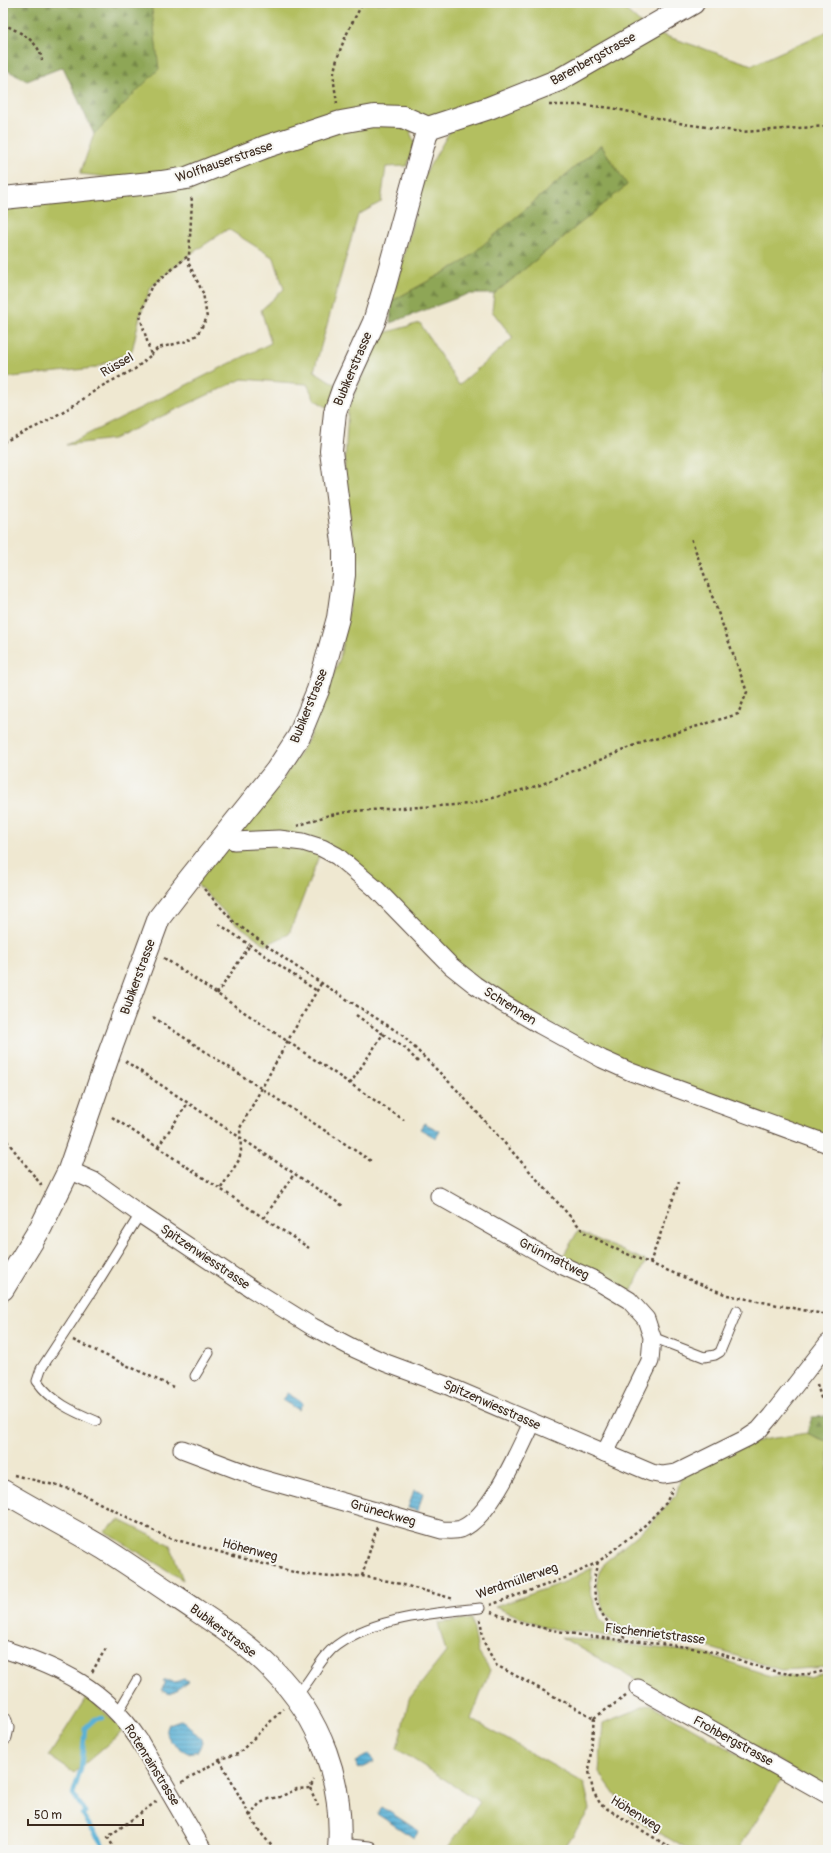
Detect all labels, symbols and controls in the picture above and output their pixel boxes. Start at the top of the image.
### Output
street label: Barenbergstrasse [548,29,639,89]
street label: Wolfhauserstrasse [173,138,275,186]
street label: Bubikerstrasse [330,329,376,408]
street label: Rüssel [98,349,136,381]
street label: Bubikerstrasse [287,666,331,746]
street label: Bubikerstrasse [117,937,159,1017]
street label: Schrennen [481,984,539,1028]
street label: Spitzenwiesstrasse [157,1221,253,1293]
street label: Grünmattweg [516,1234,592,1284]
street label: Spitzenwiesstrasse [441,1376,544,1434]
street label: Grüneckweg [348,1496,418,1530]
street label: Höhenweg [221,1535,280,1565]
street label: Werdmüllerweg [474,1559,560,1602]
street label: Bubikerstrasse [187,1601,260,1661]
street label: Fischenrietstrasse [604,1620,706,1648]
street label: Frohbergstrasse [690,1712,776,1770]
street label: Rotenrainstrasse [121,1721,184,1809]
street label: Höhenweg [608,1792,665,1836]
scale bar [28,1801,143,1827]
text: 50 m [34,1808,62,1823]

